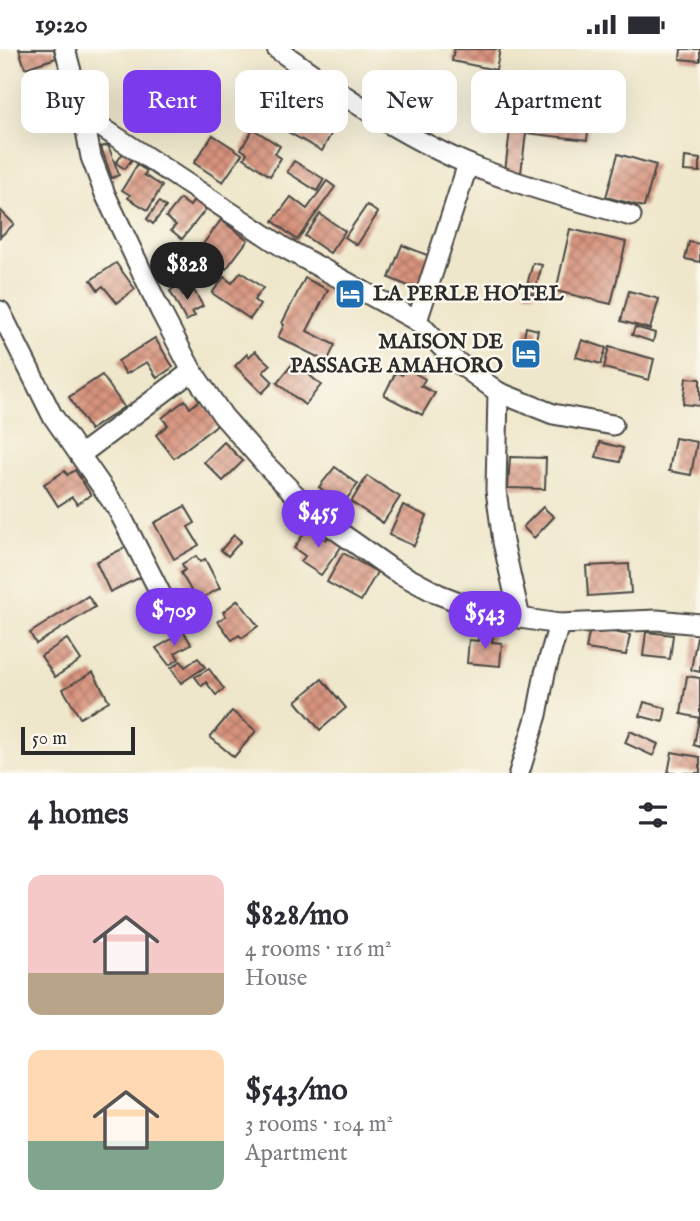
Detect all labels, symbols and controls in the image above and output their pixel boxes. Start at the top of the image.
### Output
text: 19:20 [35,8,88,41]
chip: Buy [21,70,109,133]
chip: Rent [123,70,221,133]
chip: Filters [235,70,348,133]
chip: New [362,70,457,133]
chip: Apartment [471,70,626,133]
pin: $828 [146,243,228,302]
text: $828 [166,250,208,279]
hotel icon: LA PERLE HOTEL [333,277,367,311]
place label: LA PERLE HOTEL [373,281,564,308]
place label: MAISON DE PASSAGE AMAHORO [290,329,503,380]
hotel icon: MAISON DE PASSAGE AMAHORO [509,337,543,371]
pin: $455 [277,491,359,550]
text: $455 [298,498,338,527]
pin: $709 [133,589,215,648]
pin: $543 [444,591,526,651]
text: $709 [152,596,196,625]
text: $543 [465,599,505,628]
scale bar [21,724,135,756]
text: 50 m [32,727,67,751]
text: 4 homes [28,796,129,834]
icon: filters [634,796,672,834]
text: $828/mo [245,897,349,935]
icon: home [84,903,168,987]
text: 4 rooms · 116 m² [245,935,392,964]
text: House [245,964,307,993]
text: $543/mo [245,1072,348,1110]
icon: home [84,1078,168,1162]
text: 3 rooms · 104 m² [245,1110,393,1139]
text: Apartment [245,1139,348,1168]

